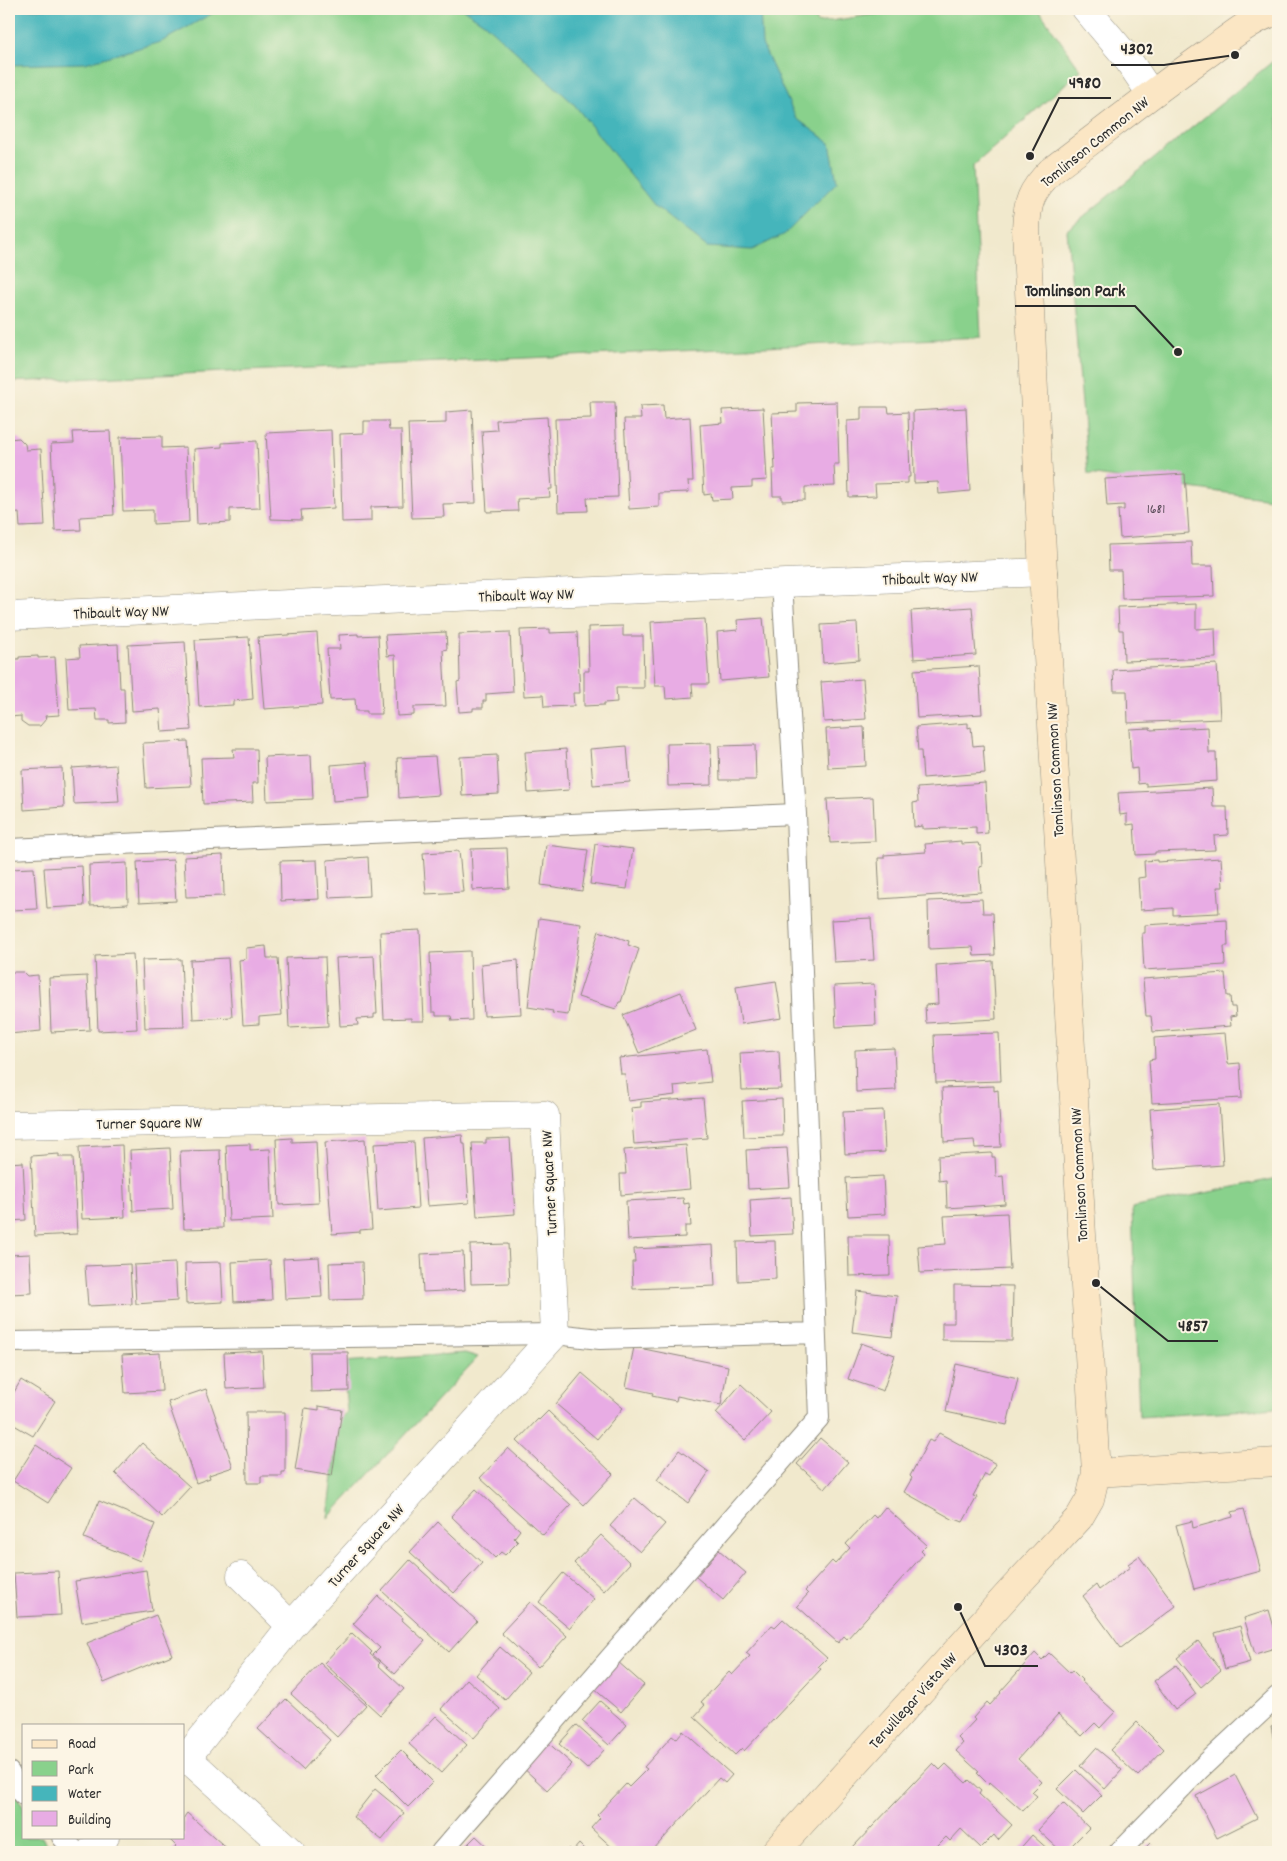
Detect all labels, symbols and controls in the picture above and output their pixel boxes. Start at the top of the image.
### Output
callout: 4302 [1111,32,1164,65]
text: 4302 [1120,38,1154,63]
callout: 4980 [1059,65,1111,98]
text: 4980 [1069,72,1101,97]
street label: Tomlinson Common NW [1036,91,1156,194]
callout: Tomlinson Park [1015,273,1135,306]
text: Tomlinson Park [1025,280,1126,305]
house number: 1681 [1147,500,1165,520]
street label: Thibault Way NW [882,566,979,593]
street label: Thibault Way NW [478,583,575,610]
street label: Thibault Way NW [73,600,170,627]
street label: Tomlinson Common NW [1041,701,1071,838]
street label: Tomlinson Common NW [1065,1106,1095,1243]
street label: Turner Square NW [96,1112,203,1137]
street label: Turner Square NW [536,1129,565,1236]
callout: 4857 [1168,1308,1218,1341]
text: 4857 [1178,1315,1208,1340]
street label: Turner Square NW [323,1499,411,1594]
callout: 4303 [985,1633,1038,1666]
text: 4303 [994,1639,1028,1664]
street label: Terwillegar Vista NW [864,1648,964,1755]
legend [22,1724,185,1838]
text: Road [68,1734,96,1756]
text: Park [68,1760,94,1782]
text: Water [68,1784,102,1806]
text: Building [68,1810,111,1832]

